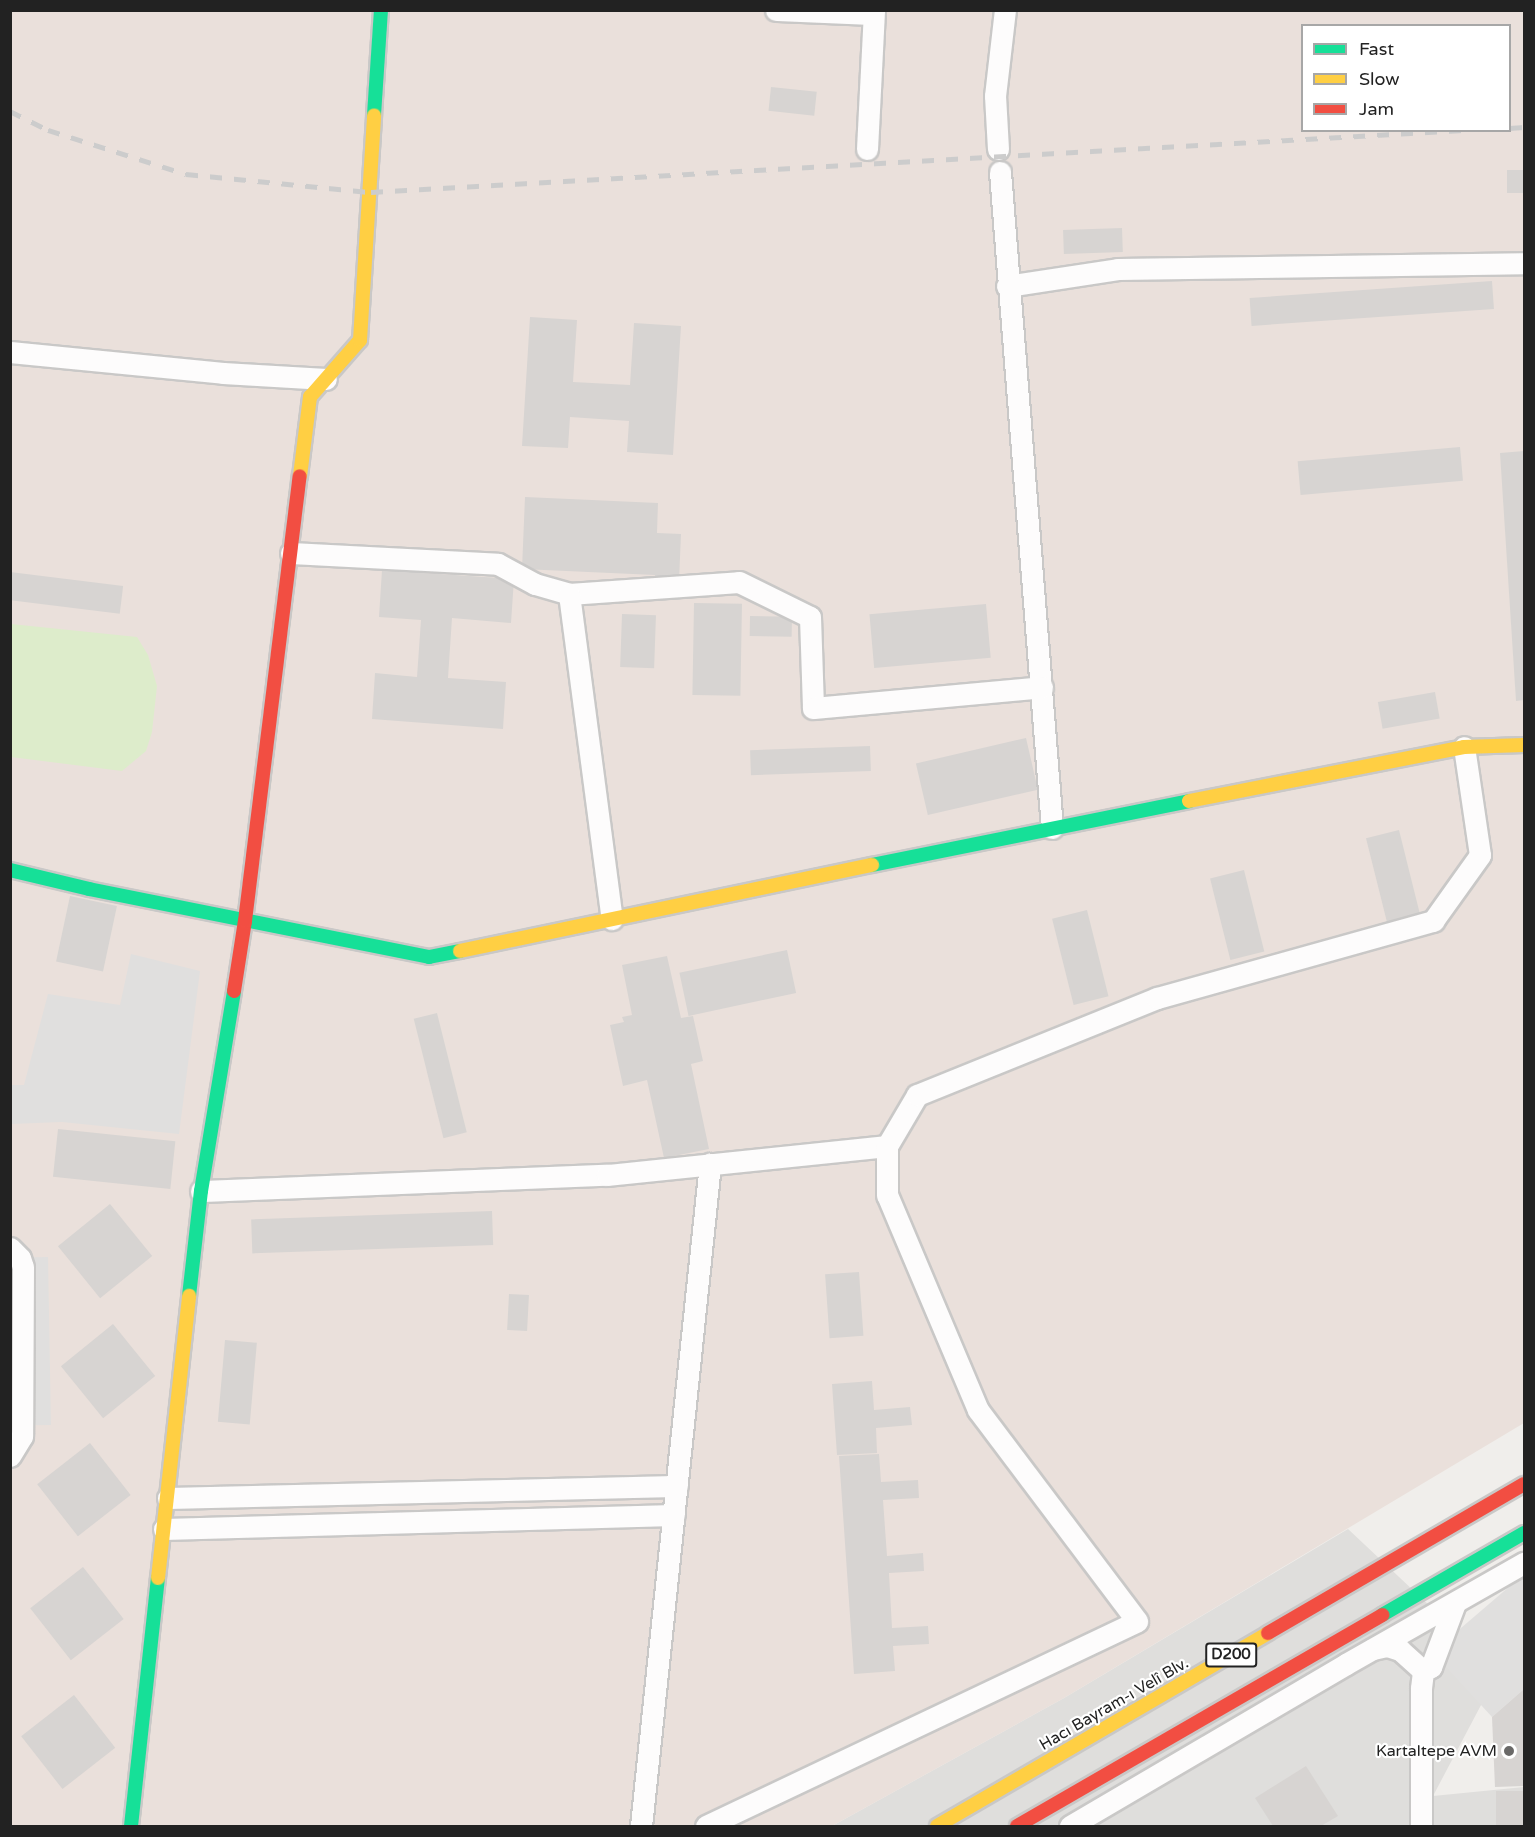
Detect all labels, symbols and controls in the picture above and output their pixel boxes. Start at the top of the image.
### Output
legend [1301,24,1511,132]
text: Fast [1359,38,1394,60]
text: Slow [1359,68,1400,90]
text: Jam [1359,98,1394,120]
road number: D200 [1204,1643,1258,1667]
street label: Hacı Bayram-ı Velî Blv. [1036,1653,1192,1755]
place label: Kartaltepe AVM [1376,1741,1497,1761]
marker: Kartaltepe AVM [1502,1744,1516,1758]

